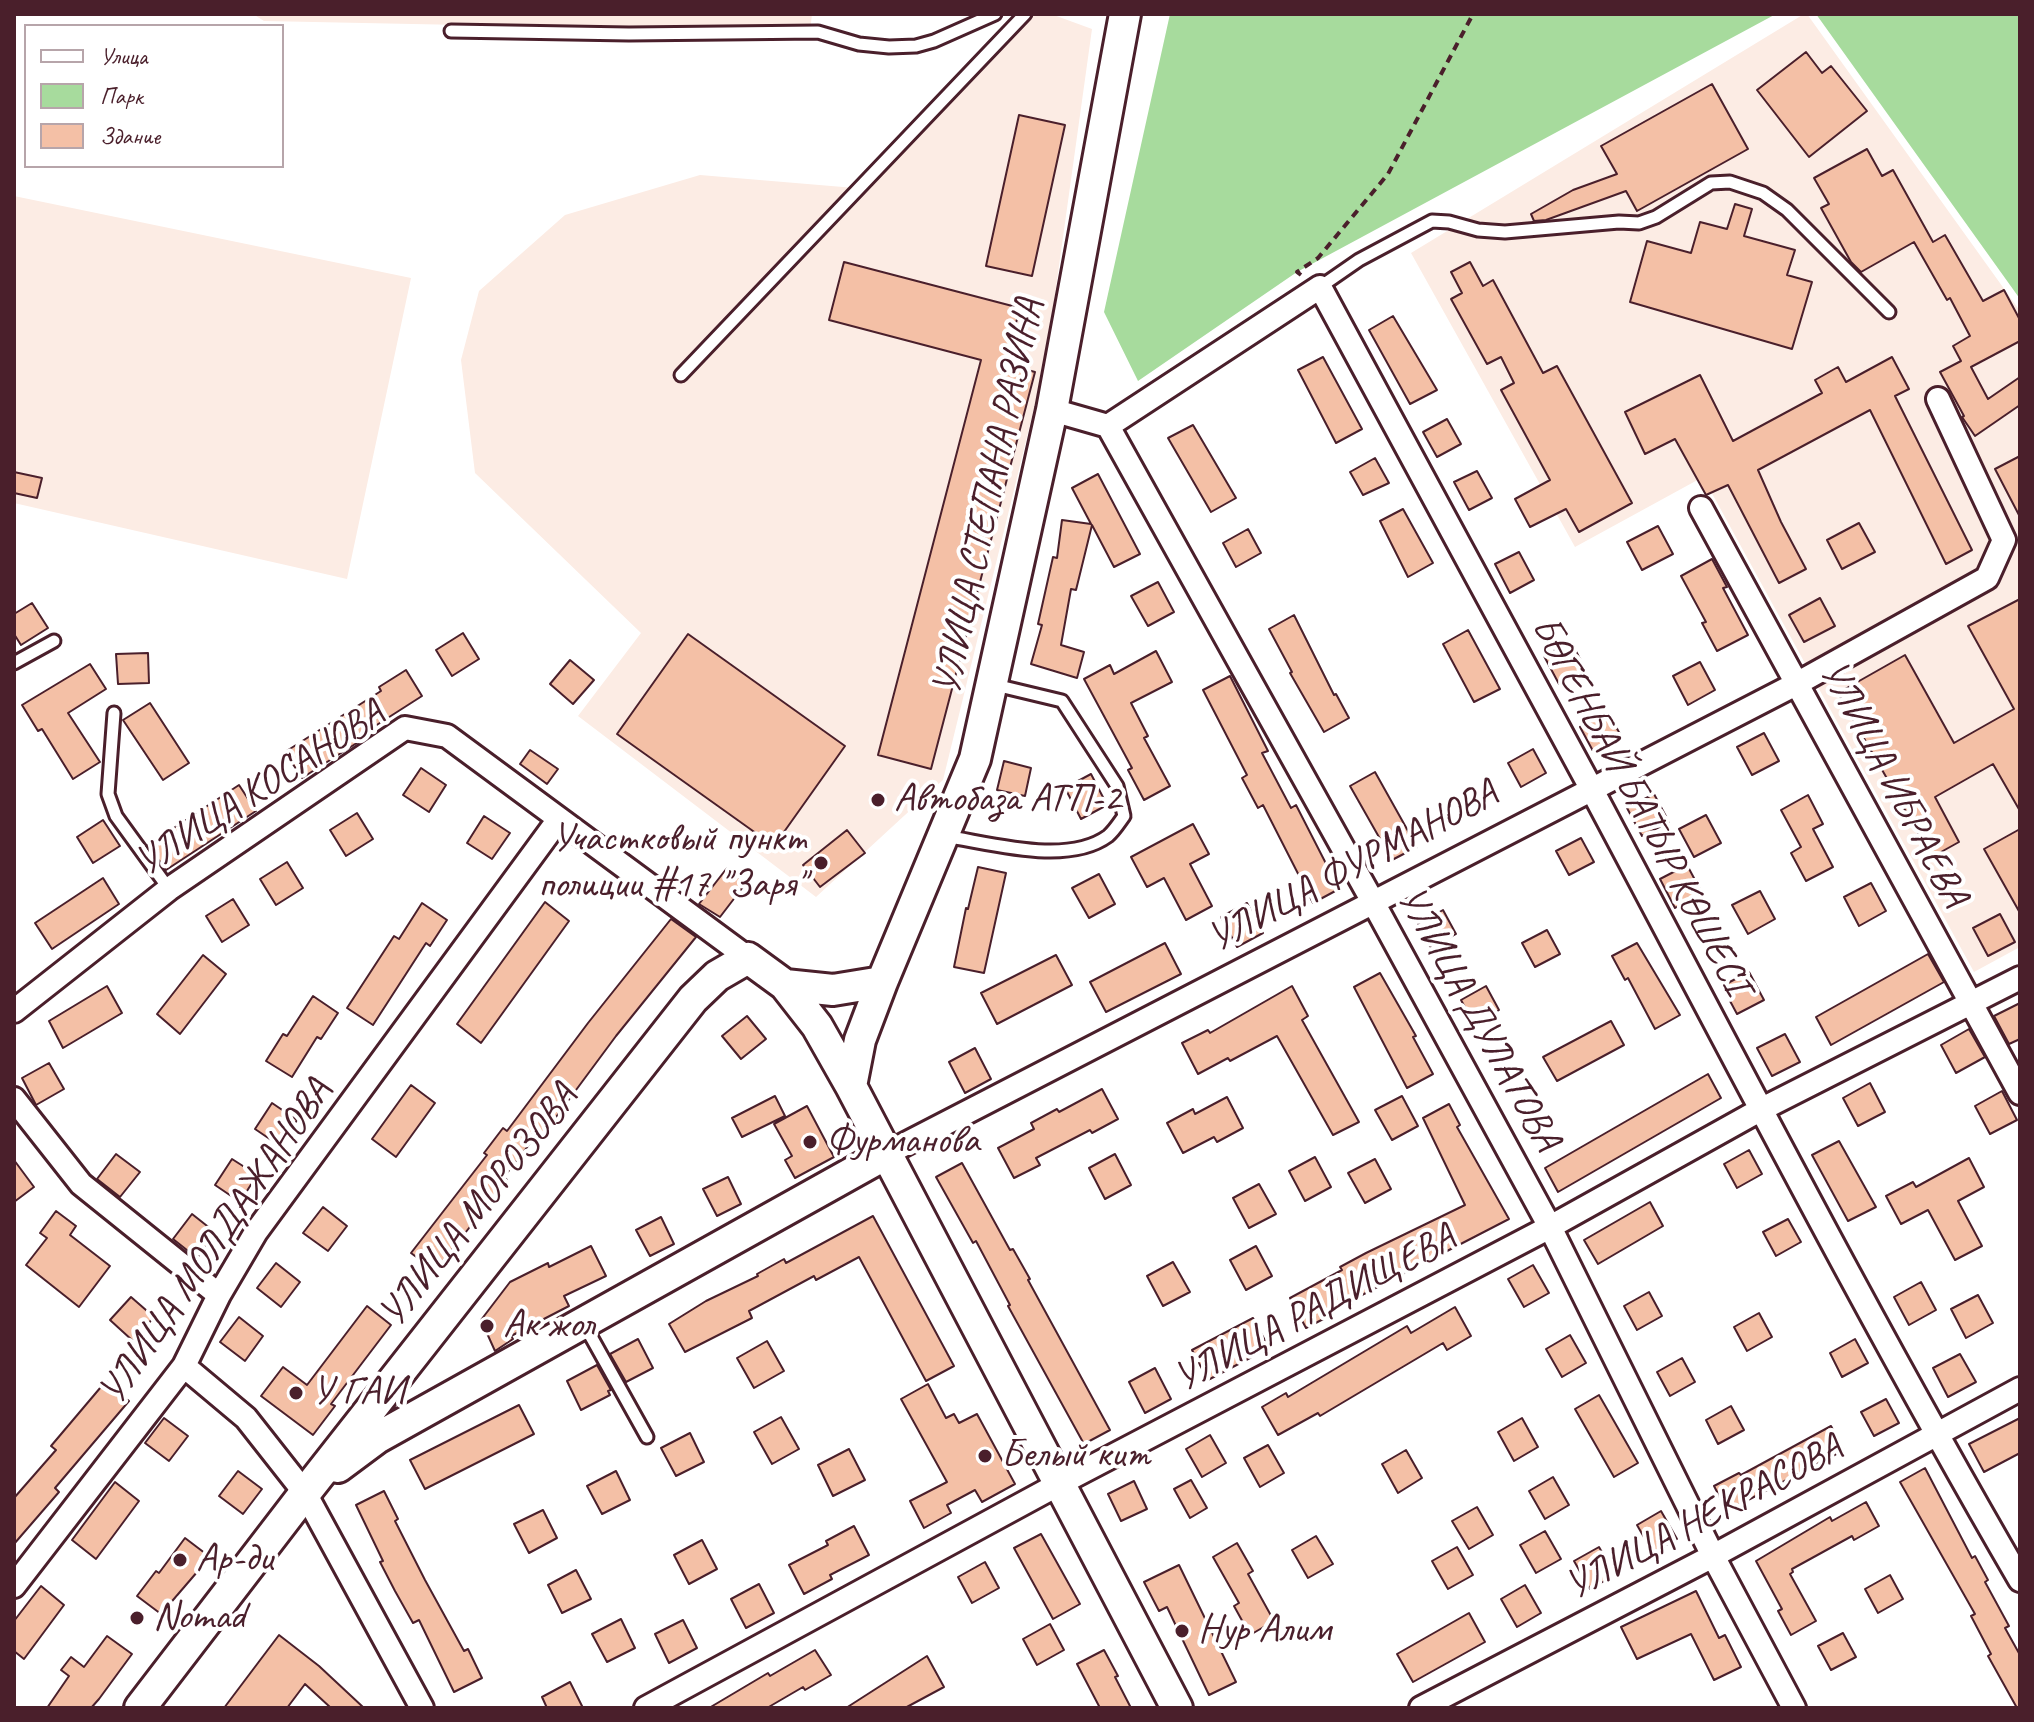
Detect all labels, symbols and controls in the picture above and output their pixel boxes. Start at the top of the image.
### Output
legend [24,24,284,168]
text: Улица [100,41,148,71]
text: Парк [100,81,143,111]
text: Здание [100,121,160,151]
street label: УЛИЦА СТЕПАНА РАЗИНА [924,294,1054,700]
street label: БӨГЕНБАЙ БАТЫР КӨШЕСІ [1520,609,1760,1003]
street label: УЛИЦА ИБРАЕВА [1808,653,1978,915]
street label: УЛИЦА КОСАНОВА [127,691,393,887]
street label: УЛИЦА ФУРМАНОВА [1200,770,1506,964]
place label: Автобаза АТП-2 [894,776,1121,824]
marker: Автобаза АТП-2 [869,791,887,809]
place label: Участковый пункт полиции #17 "Заря" [538,816,805,910]
marker: Участковый пункт полиции #17 "Заря" [812,854,830,872]
street label: УЛИЦА ДУЛАТОВА [1386,879,1570,1159]
street label: УЛИЦА МОЛДАЖАНОВА [89,1070,343,1414]
street label: УЛИЦА МОРОЗОВА [369,1075,589,1337]
place label: Фурманова [826,1118,979,1166]
marker: Фурманова [801,1133,819,1151]
street label: УЛИЦА РАДИЩЕВА [1166,1215,1464,1403]
place label: Ак жол [503,1302,594,1350]
marker: Ак жол [478,1317,496,1335]
place label: У ГАИ [312,1369,404,1417]
marker: У ГАИ [287,1384,305,1402]
street label: УЛИЦА НЕКРАСОВА [1557,1425,1851,1611]
place label: Белый кит [1001,1432,1150,1480]
marker: Белый кит [976,1447,994,1465]
place label: Ар-ди [196,1536,273,1584]
marker: Ар-ди [171,1551,189,1569]
place label: Nomad [153,1594,245,1642]
place label: Нур Алим [1198,1607,1331,1655]
marker: Nomad [128,1609,146,1627]
marker: Нур Алим [1173,1622,1191,1640]

